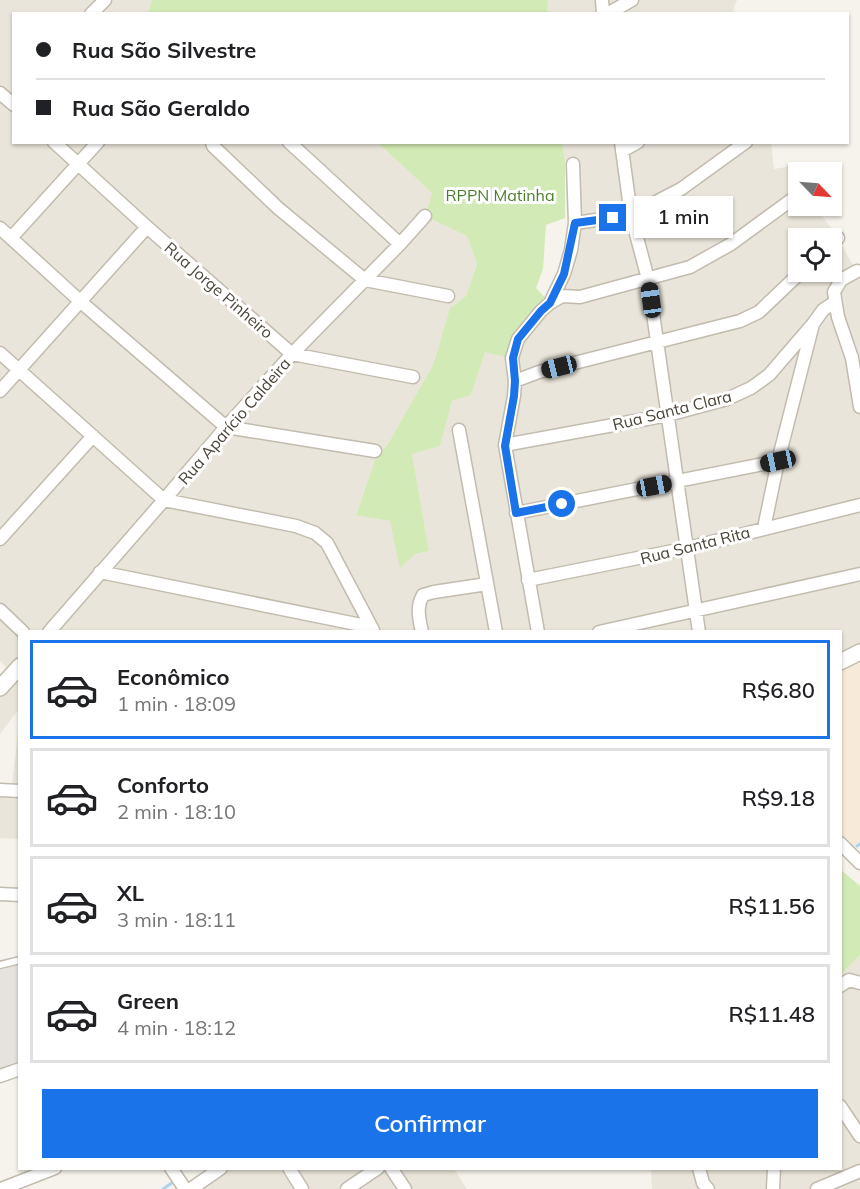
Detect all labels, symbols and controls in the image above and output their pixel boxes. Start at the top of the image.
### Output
text: Rua São Silvestre [72,36,256,64]
text: Rua São Geraldo [72,94,250,122]
north arrow [788,162,842,216]
map controls [788,162,842,282]
park label: RPPN Matinha [445,185,555,205]
callout: 1 min [634,197,733,239]
route end [599,204,626,231]
text: 1 min [658,204,709,229]
button: locate [788,228,842,282]
street label: Rua Jorge Pinheiro [161,237,277,343]
car [640,281,662,319]
street label: Rua Aparício Caldeira [174,354,294,488]
car [539,354,579,380]
street label: Rua Santa Clara [610,386,734,434]
car [759,448,797,474]
car [635,474,673,498]
route start [548,490,575,517]
street label: Rua Santa Rita [638,522,752,568]
icon: car [45,663,99,717]
text: Econômico [117,663,230,691]
text: R$6.80 [742,676,815,704]
text: 1 min · 18:09 [117,691,236,716]
icon: car [45,771,99,825]
text: Conforto [117,771,209,799]
text: R$9.18 [742,784,815,812]
text: 2 min · 18:10 [117,799,236,824]
icon: car [45,879,99,933]
text: XL [117,879,144,907]
text: R$11.56 [728,892,815,920]
text: 3 min · 18:11 [117,907,236,932]
icon: car [45,987,99,1041]
text: Green [117,987,179,1015]
text: R$11.48 [728,1000,815,1028]
text: 4 min · 18:12 [117,1015,236,1040]
button: Confirmar [42,1089,818,1158]

